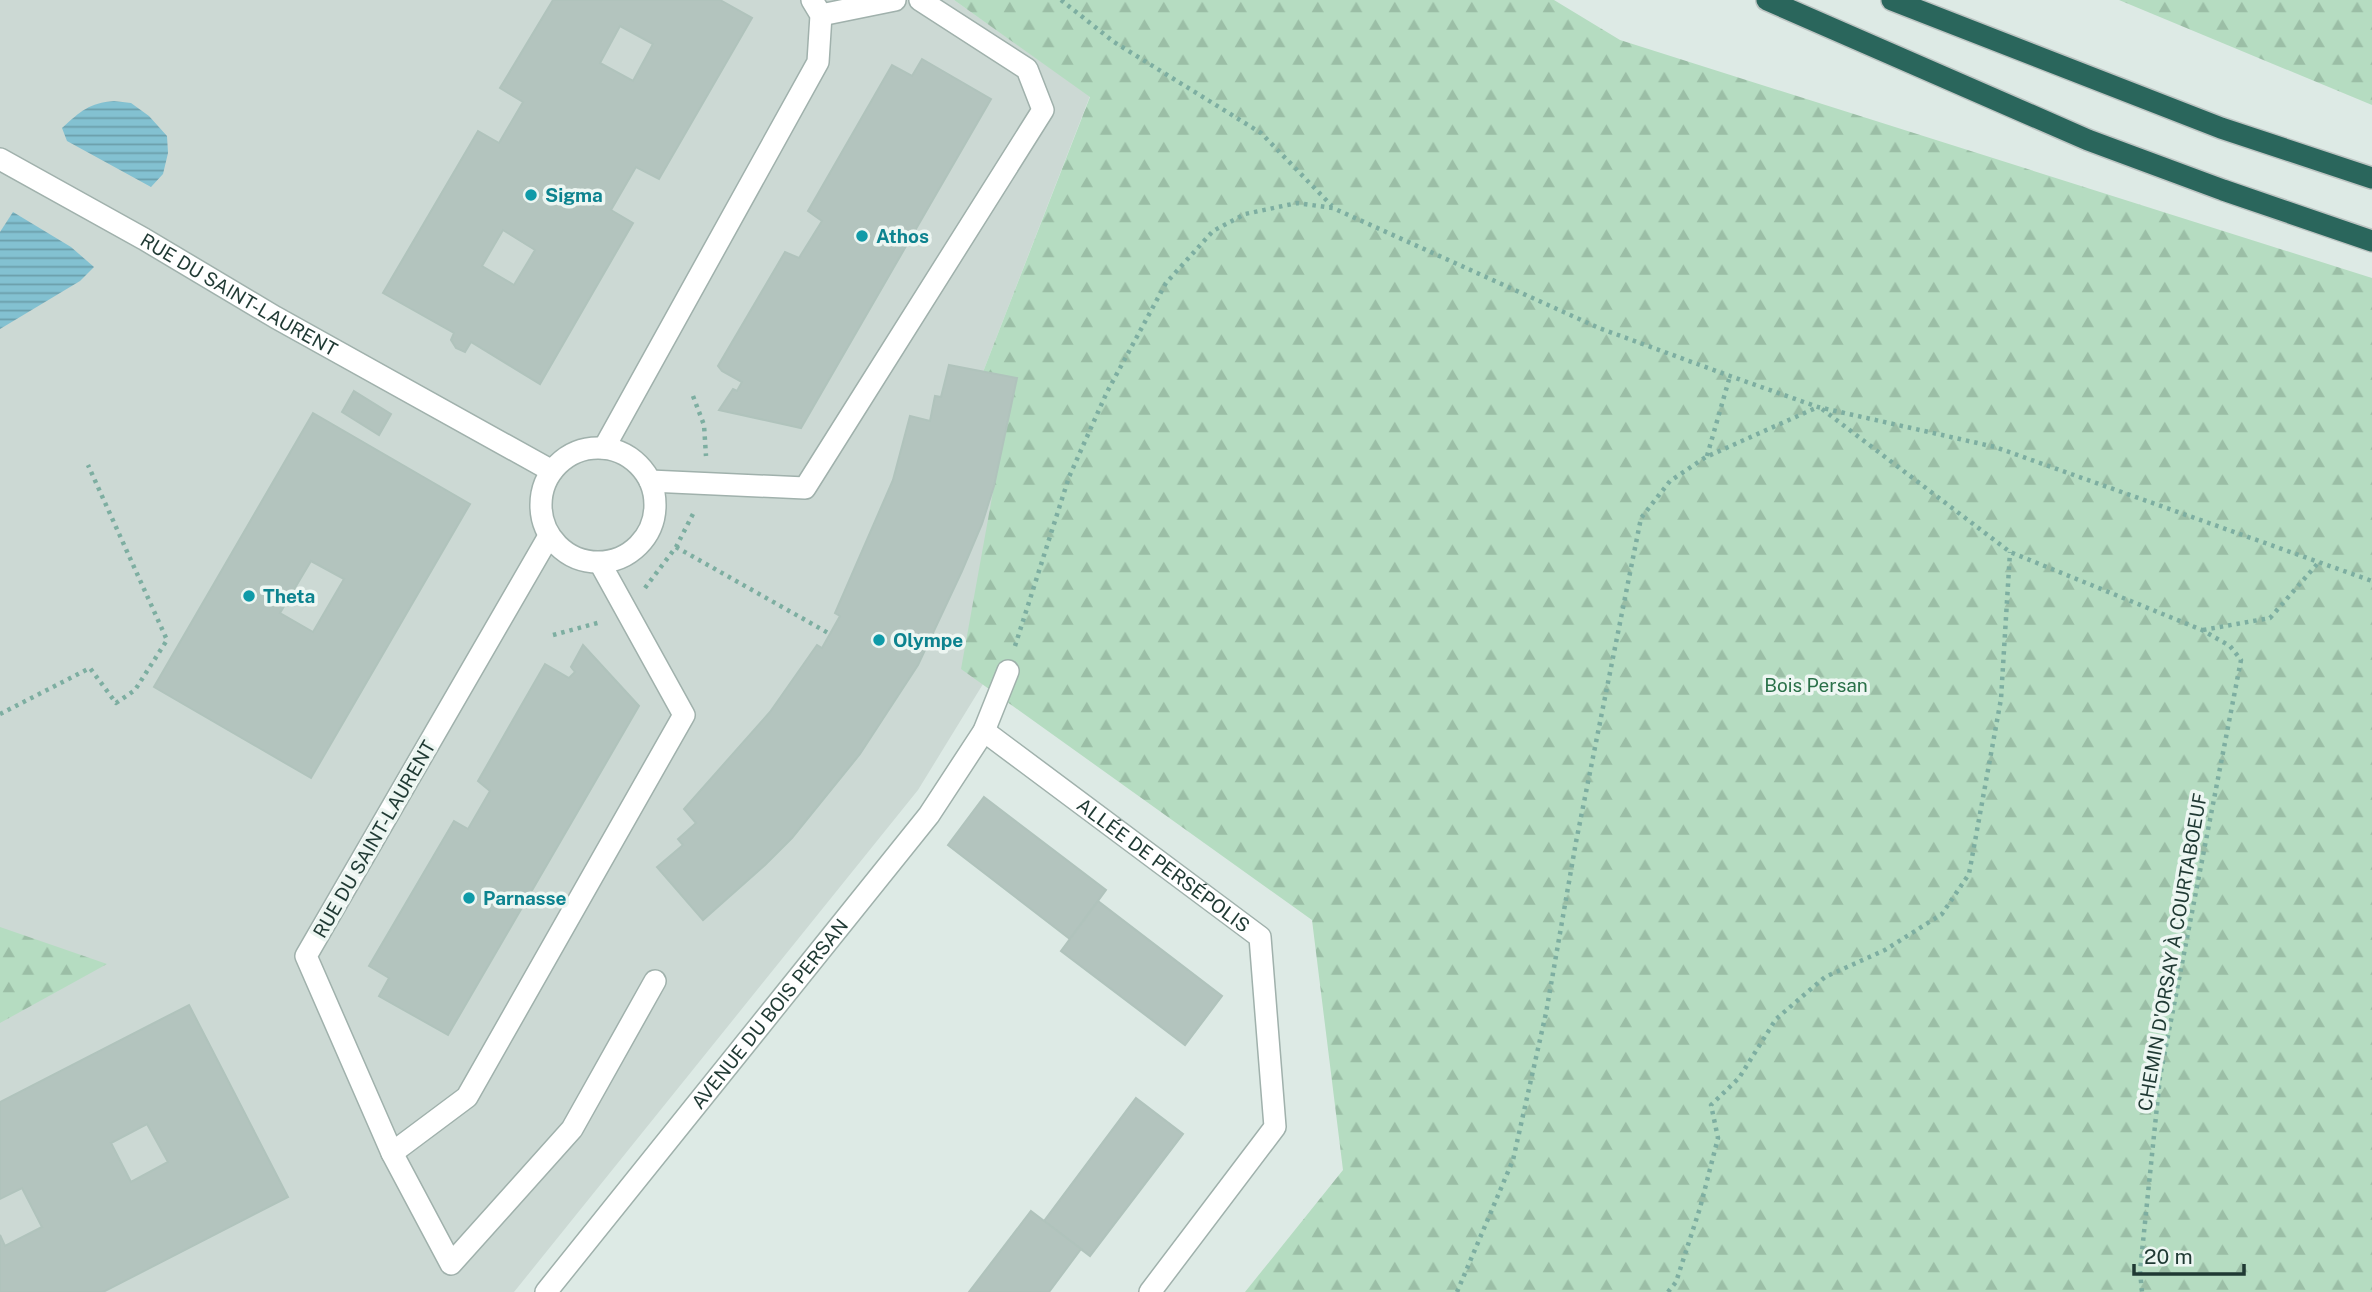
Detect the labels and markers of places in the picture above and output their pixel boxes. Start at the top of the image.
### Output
place label: Sigma [545,184,603,206]
marker: Sigma [523,187,539,203]
place label: Athos [876,225,929,247]
marker: Athos [854,228,870,244]
place label: Theta [263,585,315,607]
marker: Theta [241,588,257,604]
place label: Olympe [893,629,963,651]
marker: Olympe [871,632,887,648]
place label: Parnasse [483,887,567,909]
marker: Parnasse [461,890,477,906]

